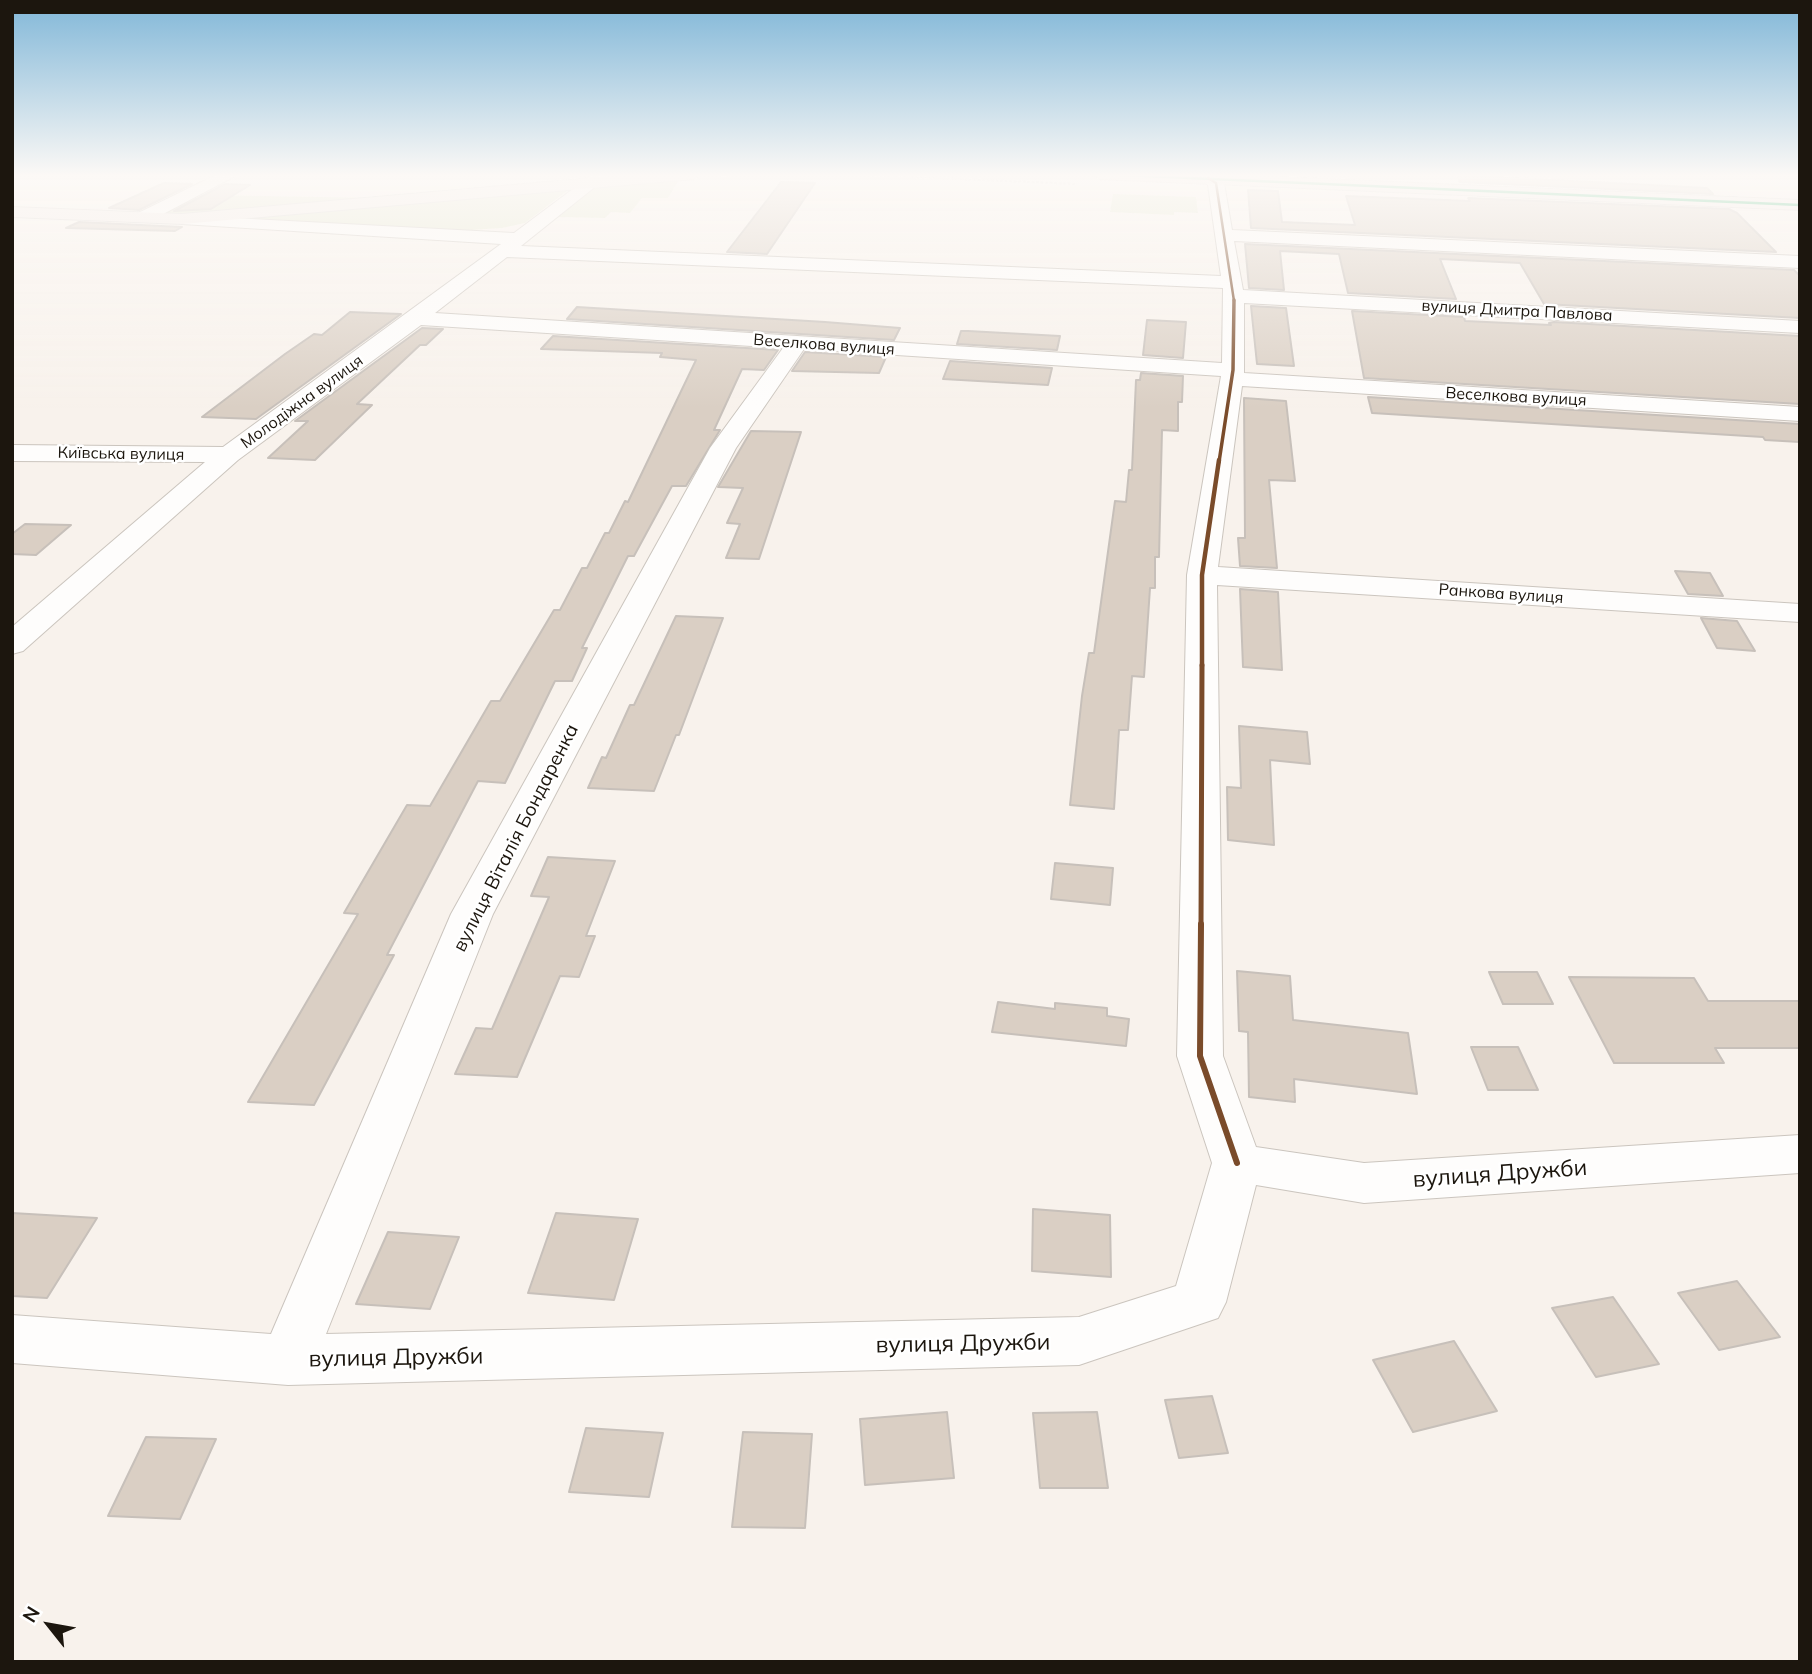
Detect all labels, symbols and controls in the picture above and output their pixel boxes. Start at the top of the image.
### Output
street label: вулиця Дмитра Павлова [1421,296,1613,326]
street label: Веселкова вулиця [753,330,895,360]
street label: Молодіжна вулиця [237,351,367,453]
street label: Веселкова вулиця [1445,384,1587,410]
street label: Київська вулиця [57,443,185,465]
street label: Ранкова вулиця [1438,580,1564,608]
street label: вулиця Віталія Бондаренка [449,720,583,956]
street label: вулиця Дружби [1412,1154,1588,1194]
street label: вулиця Дружби [875,1329,1051,1359]
street label: вулиця Дружби [308,1343,484,1373]
north arrow [14,1590,84,1660]
text: N [17,1602,45,1627]

